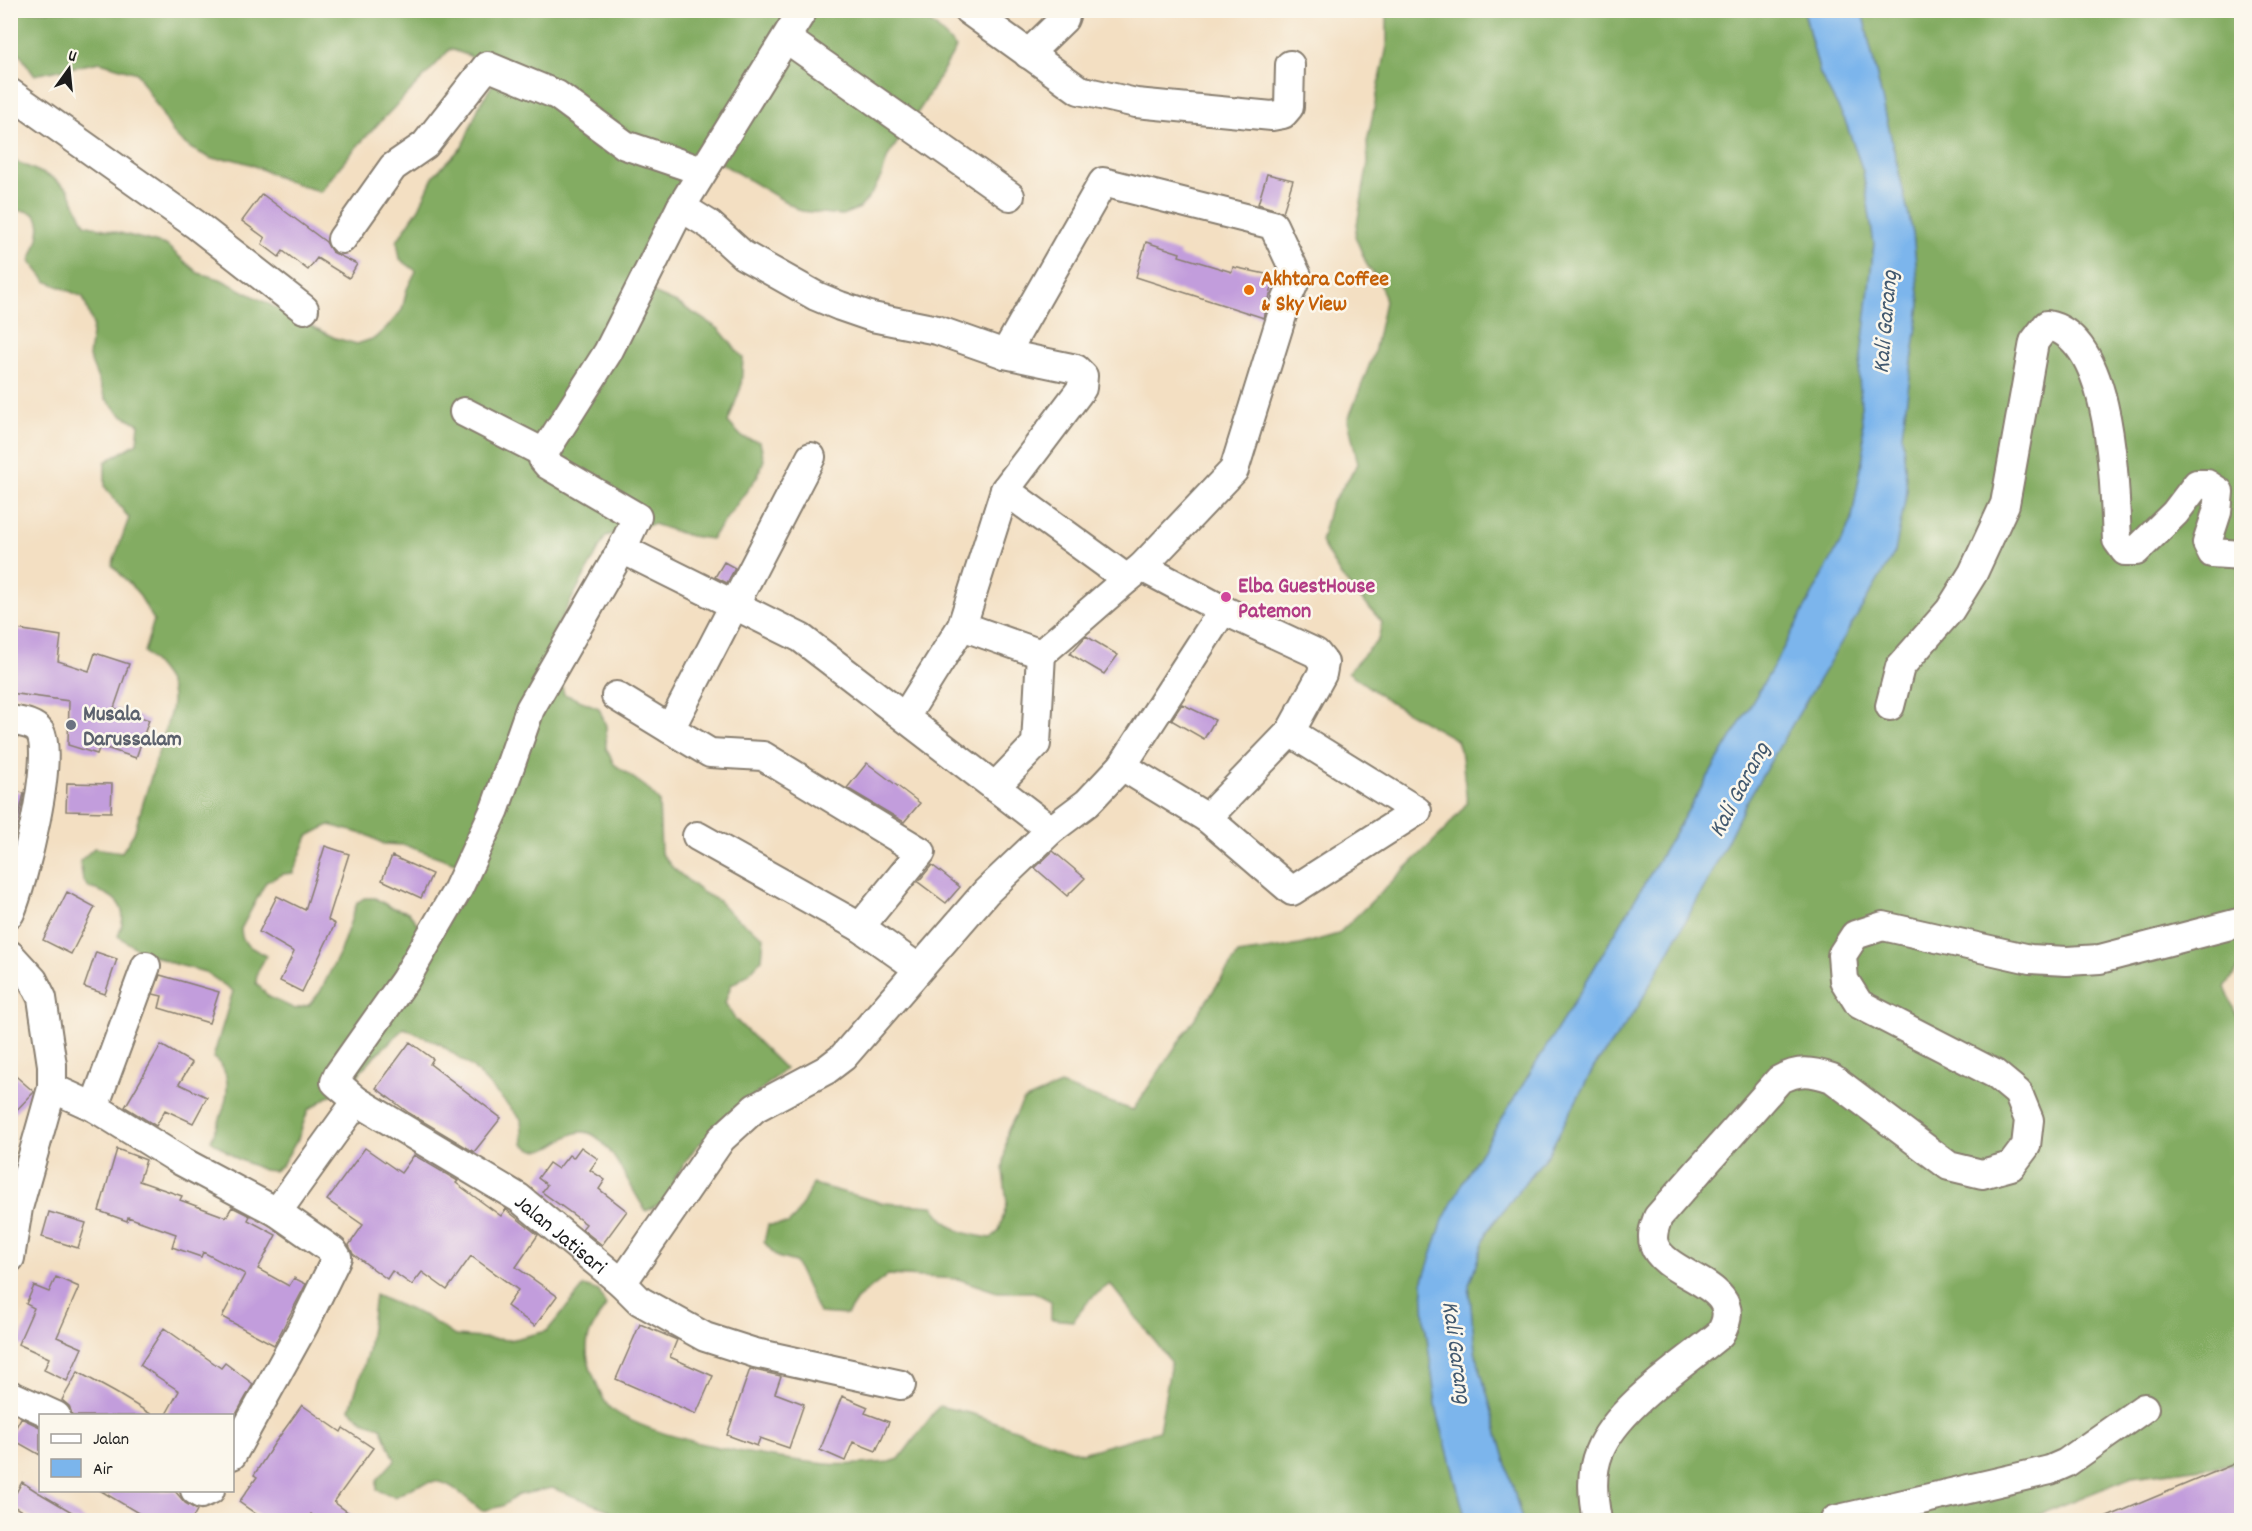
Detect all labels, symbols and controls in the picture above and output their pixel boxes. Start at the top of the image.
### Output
north arrow [39,39,99,99]
text: U [66,45,79,69]
place label: Akhtara Coffee & Sky View [1261,265,1389,321]
water label: Kali Garang [1866,268,1909,375]
marker: Akhtara Coffee & Sky View [1242,283,1256,297]
place label: Elba GuestHouse Patemon [1238,572,1376,628]
marker: Elba GuestHouse Patemon [1219,590,1233,604]
place label: Musala Darussalam [83,700,182,756]
marker: Musala Darussalam [64,718,78,732]
water label: Kali Garang [1701,736,1781,844]
street label: Jalan Jatisari [506,1188,612,1283]
water label: Kali Garang [1431,1299,1479,1407]
legend [39,1414,234,1492]
text: Jalan [93,1428,129,1453]
text: Air [93,1458,113,1483]

